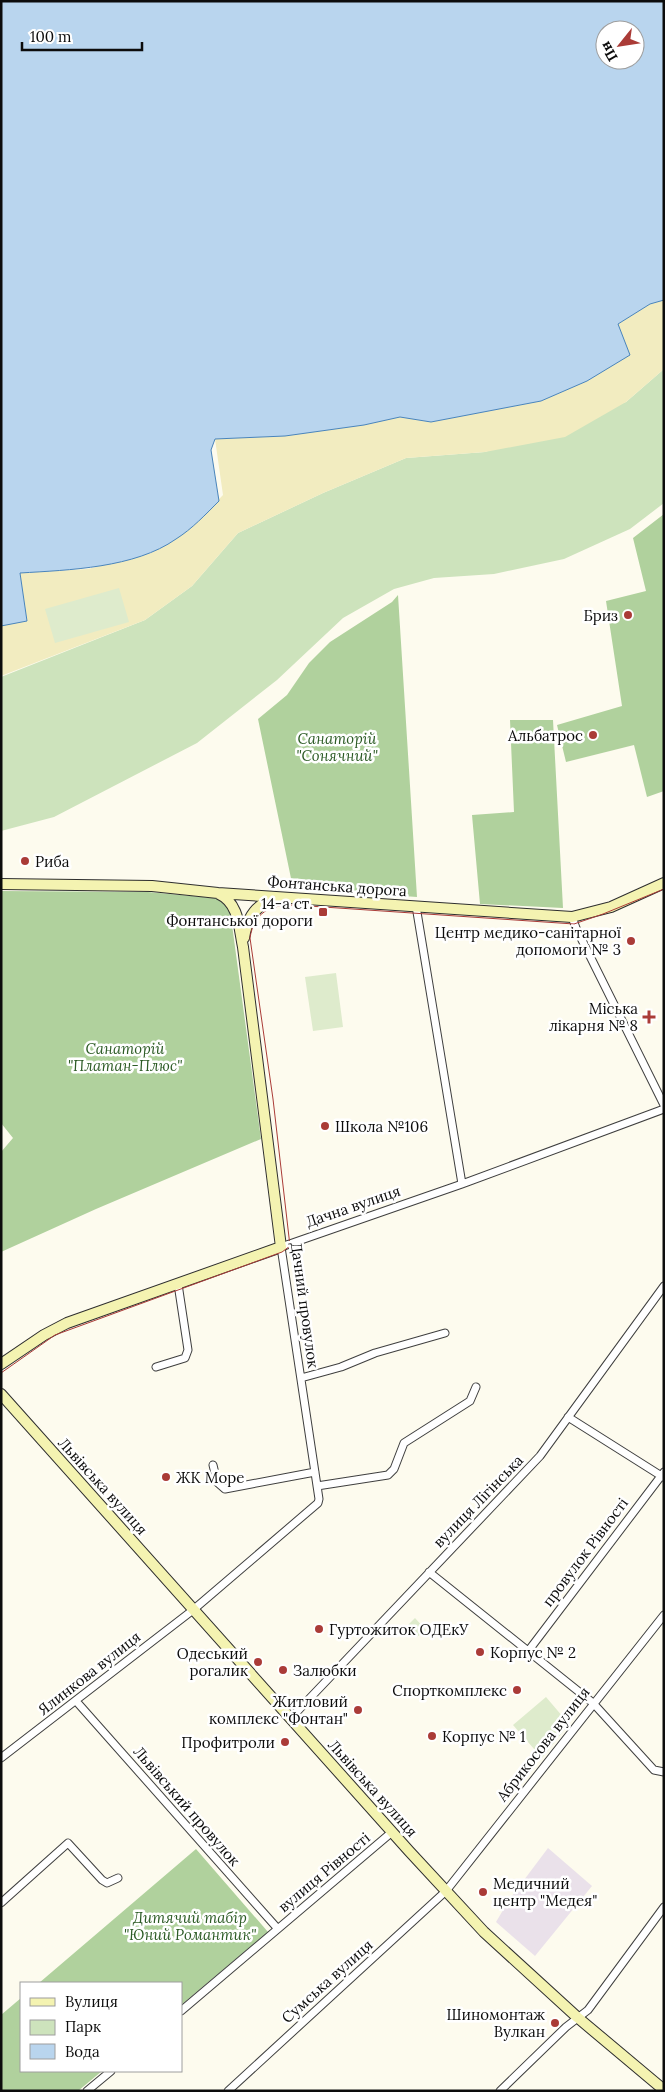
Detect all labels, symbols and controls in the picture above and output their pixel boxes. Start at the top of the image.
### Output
scale bar [22,20,142,52]
north arrow [595,20,645,70]
text: 100 m [30,27,71,46]
text: Пн [596,38,622,65]
place label: Бриз [583,606,618,625]
marker: Бриз [622,609,634,621]
place label: Альбатрос [507,726,583,745]
park label: Санаторій "Сонячний" [296,729,378,765]
marker: Альбатрос [587,729,599,741]
place label: Риба [35,852,70,871]
marker: Риба [19,855,31,867]
street label: Фонтанська дорога [267,872,408,900]
place label: 14-а ст. Фонтанської дороги [166,894,313,930]
marker: 14-а ст. Фонтанської дороги [317,906,329,918]
place label: Центр медико-санітарної допомоги № 3 [435,923,622,959]
marker: Центр медико-санітарної допомоги № 3 [625,935,637,947]
place label: Міська лікарня № 8 [549,999,638,1035]
marker: Міська лікарня № 8 [642,1010,656,1024]
park label: Санаторій "Платан-Плюс" [68,1039,182,1075]
place label: Школа №106 [335,1117,428,1136]
marker: Школа №106 [319,1120,331,1132]
street label: Дачна вулиця [303,1181,403,1231]
street label: Дачний провулок [287,1241,323,1369]
street label: Львівська вулиця [54,1433,152,1539]
street label: вулиця Лігінська [429,1451,527,1551]
place label: ЖК Море [176,1468,244,1487]
marker: ЖК Море [160,1471,172,1483]
street label: провулок Рівності [538,1494,632,1610]
place label: Гуртожиток ОДЕкУ [329,1620,469,1639]
marker: Гуртожиток ОДЕкУ [313,1623,325,1635]
street label: Ялинкова вулиця [34,1627,144,1719]
place label: Корпус № 2 [490,1643,576,1662]
place label: Одеський рогалик [177,1644,248,1680]
marker: Корпус № 2 [474,1646,486,1658]
marker: Одеський рогалик [252,1656,264,1668]
place label: Залюбки [293,1661,357,1680]
marker: Залюбки [277,1664,289,1676]
place label: Спорткомплекс [392,1681,507,1700]
street label: Абрикосова вулиця [492,1683,594,1806]
marker: Спорткомплекс [511,1684,523,1696]
place label: Житловий комплекс "Фонтан" [209,1692,348,1728]
marker: Житловий комплекс "Фонтан" [352,1704,364,1716]
place label: Корпус № 1 [442,1727,525,1746]
marker: Корпус № 1 [426,1730,438,1742]
place label: Профитроли [181,1733,275,1752]
street label: Львівська вулиця [324,1735,422,1841]
marker: Профитроли [279,1736,291,1748]
street label: Львівський провулок [130,1742,244,1870]
street label: вулиця Рівності [274,1828,374,1916]
place label: Медичний центр "Медея" [493,1874,597,1910]
marker: Медичний центр "Медея" [477,1886,489,1898]
park label: Дитячий табір "Юний Романтик" [124,1908,256,1944]
street label: Сумська вулиця [277,1935,377,2027]
legend [20,1982,182,2072]
text: Вулиця [65,1992,118,2011]
place label: Шиномонтаж Вулкан [447,2005,545,2041]
text: Парк [65,2017,101,2036]
marker: Шиномонтаж Вулкан [549,2017,561,2029]
text: Вода [65,2042,100,2061]

